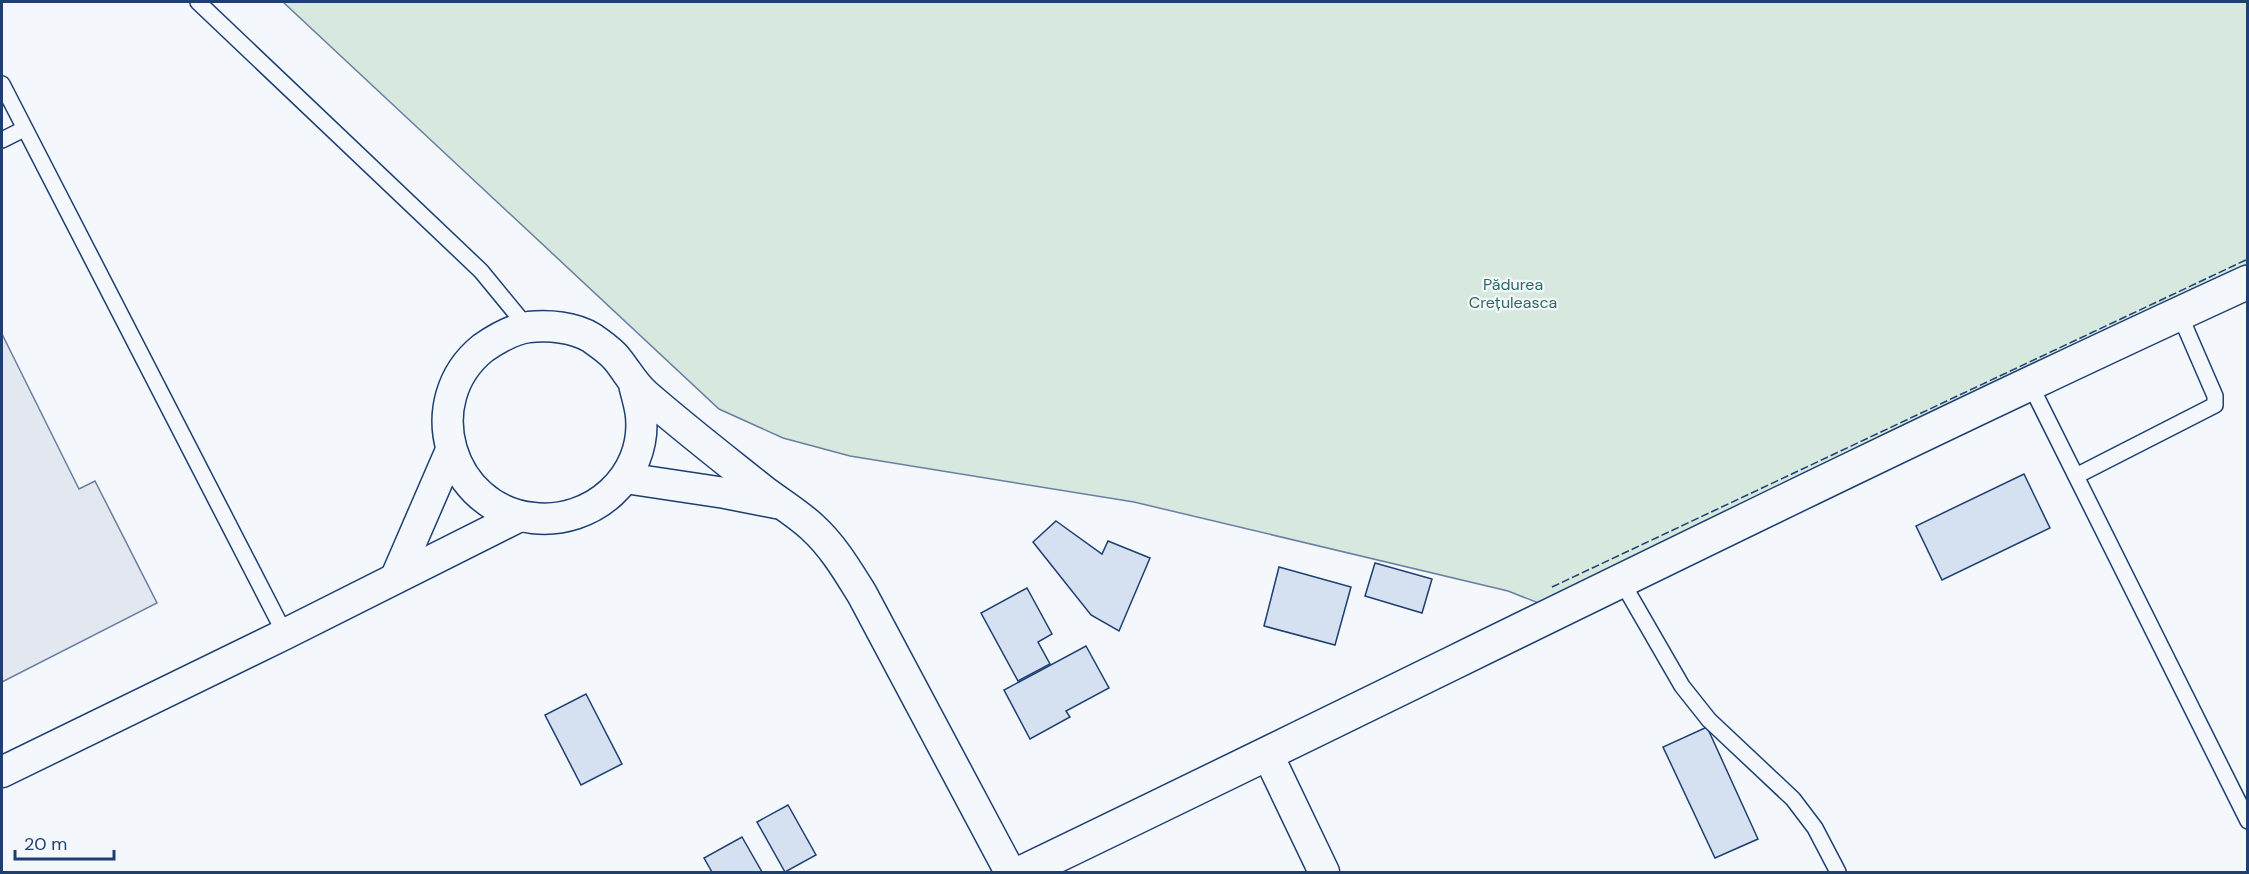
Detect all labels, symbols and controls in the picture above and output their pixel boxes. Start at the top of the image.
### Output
park label: Pădurea Crețuleasca [1469,274,1557,313]
scale bar [15,823,114,861]
text: 20 m [24,832,67,856]

